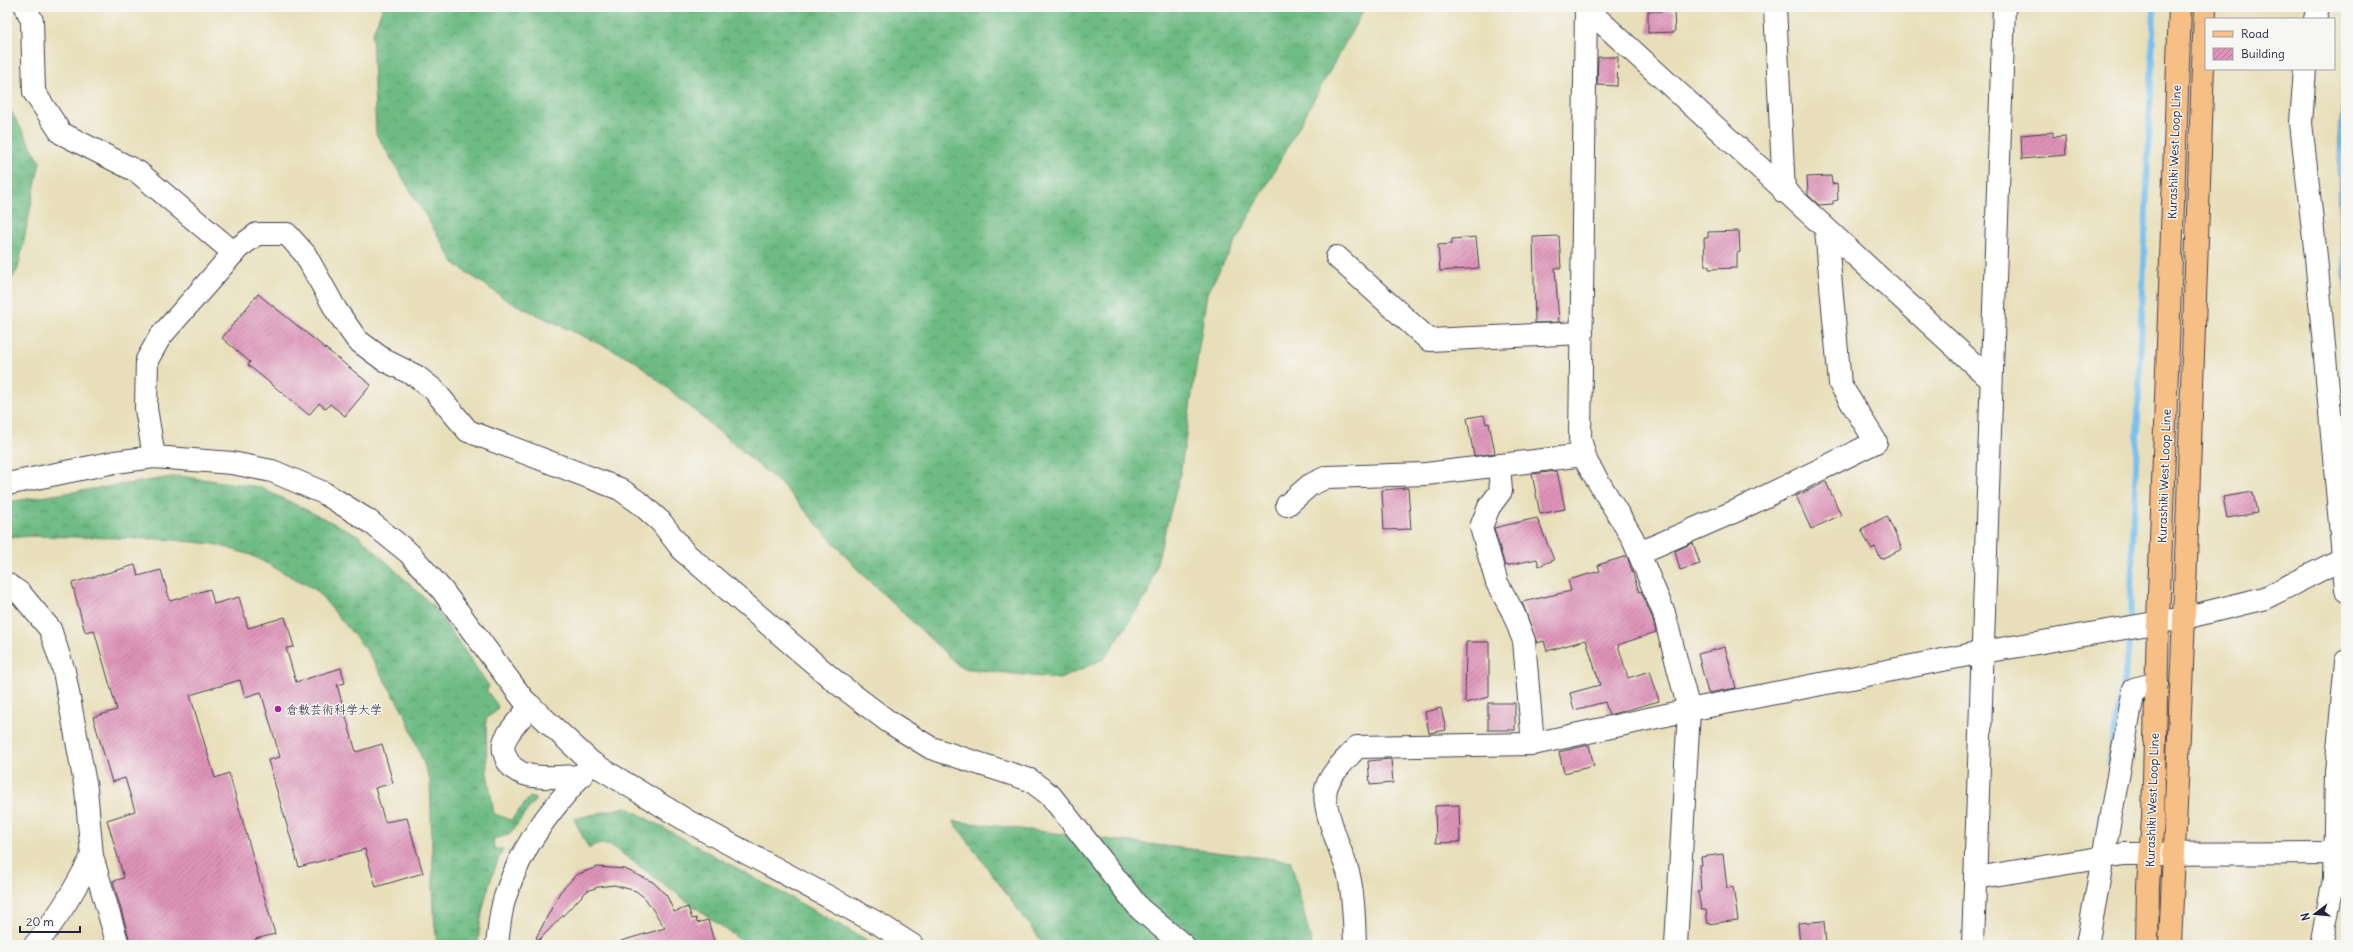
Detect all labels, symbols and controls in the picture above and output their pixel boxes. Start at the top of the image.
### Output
legend [2205,18,2335,70]
text: Road [2241,26,2269,41]
text: Building [2241,46,2285,61]
street label: Kurashiki West Loop Line [2164,85,2184,219]
street label: Kurashiki West Loop Line [2154,409,2174,543]
place label: 倉敷芸術科学大学 [286,702,382,717]
marker: 倉敷芸術科学大学 [273,704,283,714]
street label: Kurashiki West Loop Line [2142,733,2162,867]
north arrow [2295,894,2335,934]
scale bar [20,908,80,934]
text: N [2298,911,2313,922]
text: 20 m [26,914,54,929]

